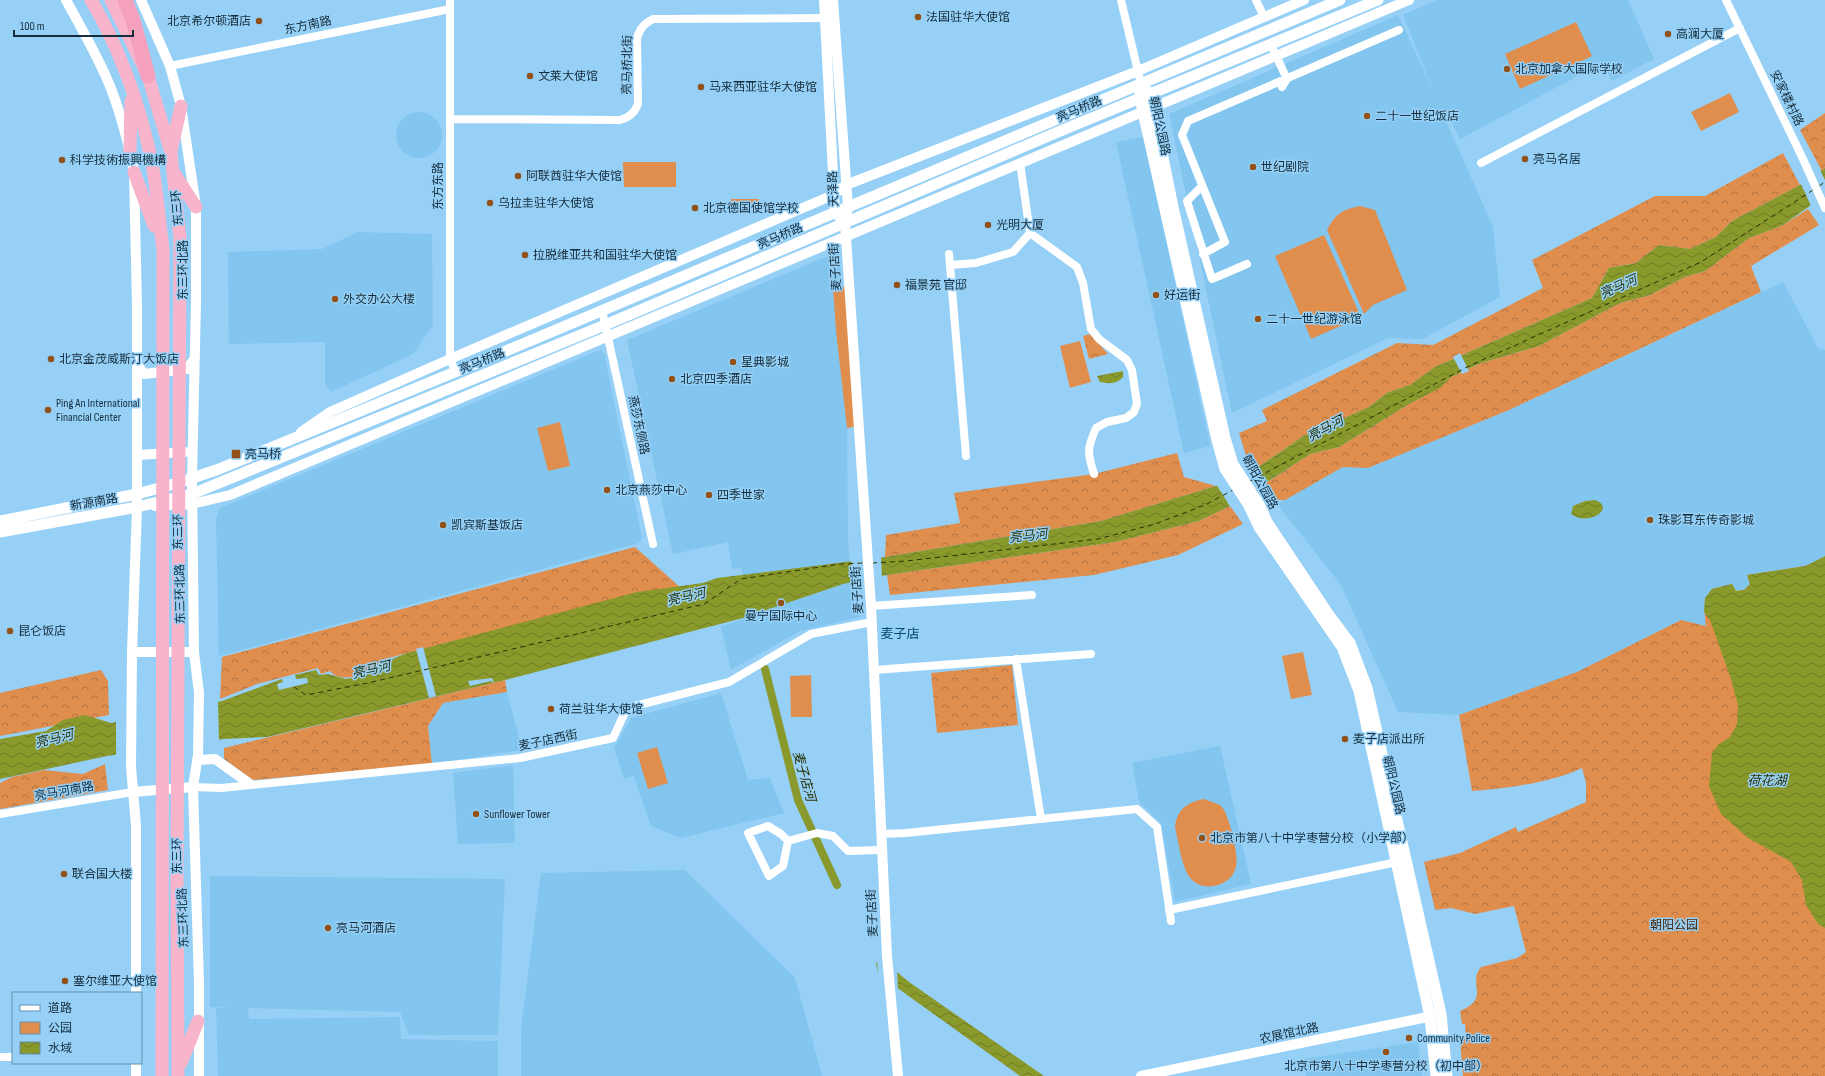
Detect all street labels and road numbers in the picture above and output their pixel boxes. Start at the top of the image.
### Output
street label: 东方南路 [283,13,333,38]
street label: 亮马桥北街 [619,35,636,95]
street label: 安家楼村路 [1767,68,1806,128]
street label: 亮马桥路 [1054,93,1104,126]
street label: 朝阳公园路 [1146,95,1173,157]
street label: 东方东路 [431,162,446,210]
street label: 天泽路 [825,171,842,207]
street label: 东三环 [168,189,187,227]
street label: 亮马桥路 [755,220,805,253]
street label: 东三环北路 [176,240,191,300]
street label: 麦子店街 [826,242,845,291]
street label: 亮马桥路 [457,346,507,377]
street label: 燕莎东侧路 [625,394,652,456]
street label: 朝阳公园路 [1238,452,1281,512]
street label: 新源南路 [69,491,119,514]
street label: 东三环 [171,514,186,550]
street label: 东三环北路 [172,564,189,624]
street label: 麦子店街 [848,565,867,614]
street label: 麦子店西街 [517,727,579,754]
street label: 朝阳公园路 [1379,754,1408,816]
street label: 亮马河南路 [33,779,95,804]
street label: 东三环 [170,838,185,874]
street label: 东三环北路 [175,888,192,948]
street label: 麦子店街 [864,889,881,937]
street label: 农展馆北路 [1258,1020,1320,1047]

